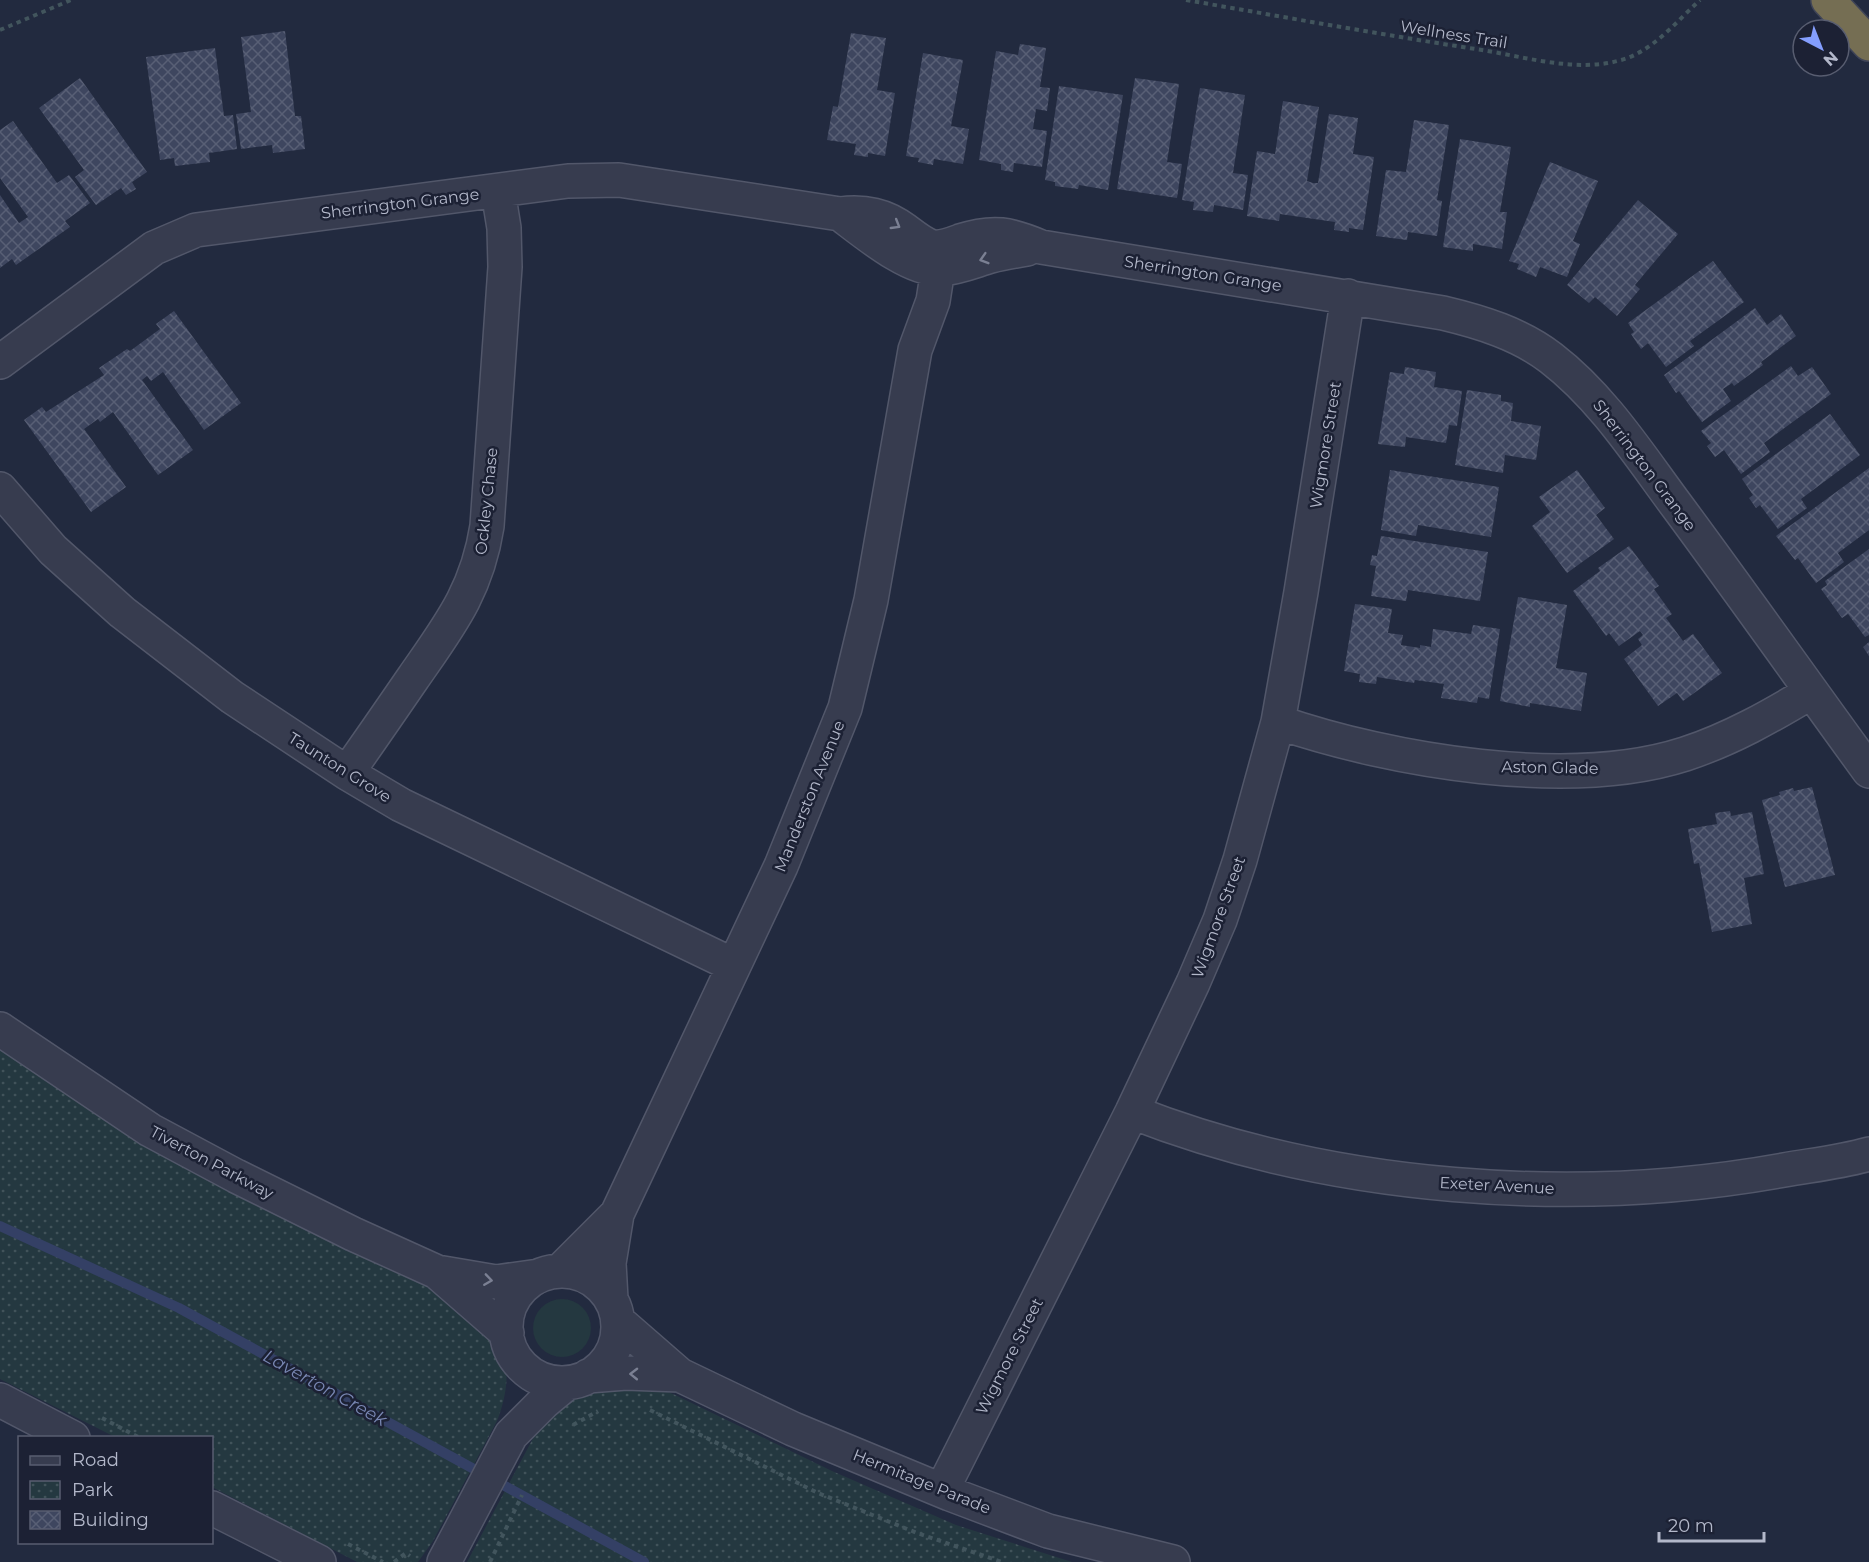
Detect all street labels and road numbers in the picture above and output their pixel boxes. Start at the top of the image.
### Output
street label: Wellness Trail [1399,17,1509,52]
street label: Sherrington Grange [320,184,480,223]
street label: Sherrington Grange [1123,252,1283,295]
street label: Wigmore Street [1306,380,1345,510]
street label: Sherrington Grange [1589,396,1700,535]
street label: Ockley Chase [471,447,502,556]
street label: Manderston Avenue [770,718,849,875]
street label: Taunton Grove [285,728,395,807]
street label: Aston Glade [1501,757,1599,778]
street label: Wigmore Street [1188,853,1249,981]
street label: Tiverton Parkway [147,1122,277,1203]
street label: Exeter Avenue [1439,1173,1555,1198]
street label: Wigmore Street [972,1294,1047,1418]
street label: Hermitage Parade [850,1445,993,1518]

